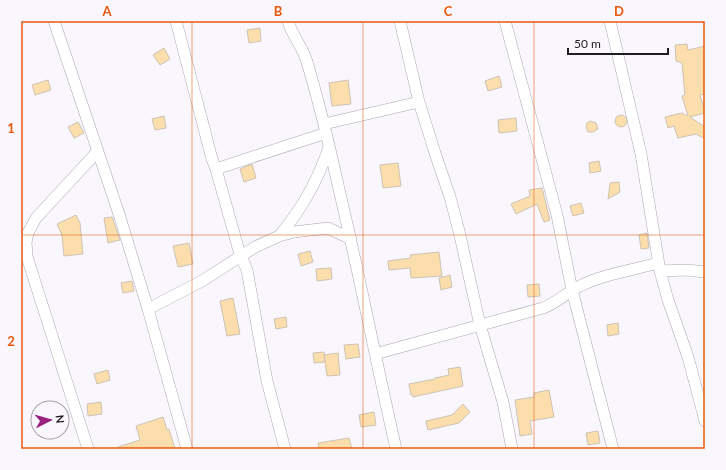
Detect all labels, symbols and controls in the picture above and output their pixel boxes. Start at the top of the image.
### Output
text: A [101,3,112,19]
text: B [274,3,283,19]
text: C [444,3,453,19]
text: D [614,3,624,19]
scale bar [568,30,668,56]
text: 50 m [574,36,601,51]
text: 1 [7,120,15,136]
text: 2 [7,333,15,349]
north arrow [30,400,70,440]
text: N [54,414,67,424]

